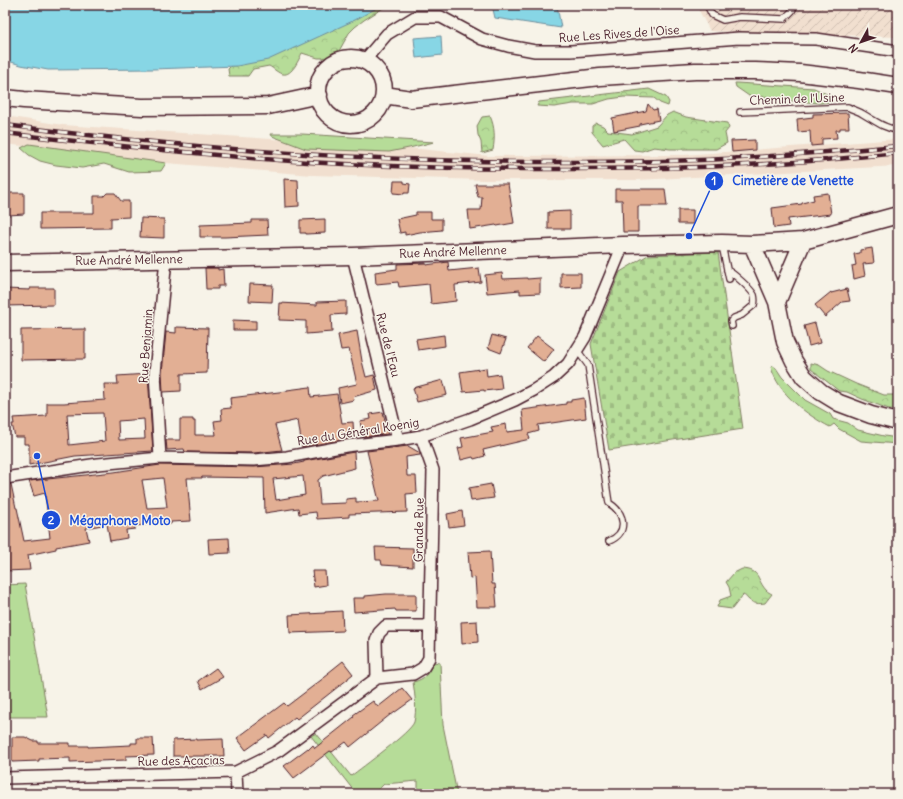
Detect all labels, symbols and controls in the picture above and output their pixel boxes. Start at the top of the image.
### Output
street label: Rue Les Rives de l'Oise [558,22,680,45]
north arrow [841,22,881,62]
text: N [846,41,861,56]
street label: Chemin de l'Usine [749,89,845,108]
callout: Cimetière de Venette [704,168,862,193]
text: Cimetière de Venette [732,172,854,189]
text: 1 [712,173,716,188]
street label: Rue André Mellenne [399,242,507,261]
street label: Rue André Mellenne [75,251,183,268]
street label: Rue Benjamin [135,308,156,384]
street label: Rue de l'Eau [373,311,404,379]
street label: Rue du Général Koenig [296,414,420,449]
street label: Grande Rue [410,498,427,562]
callout: Mégaphone Moto [41,508,178,533]
text: 2 [48,512,55,527]
text: Mégaphone Moto [69,512,171,529]
street label: Rue des Acacias [137,752,225,769]

